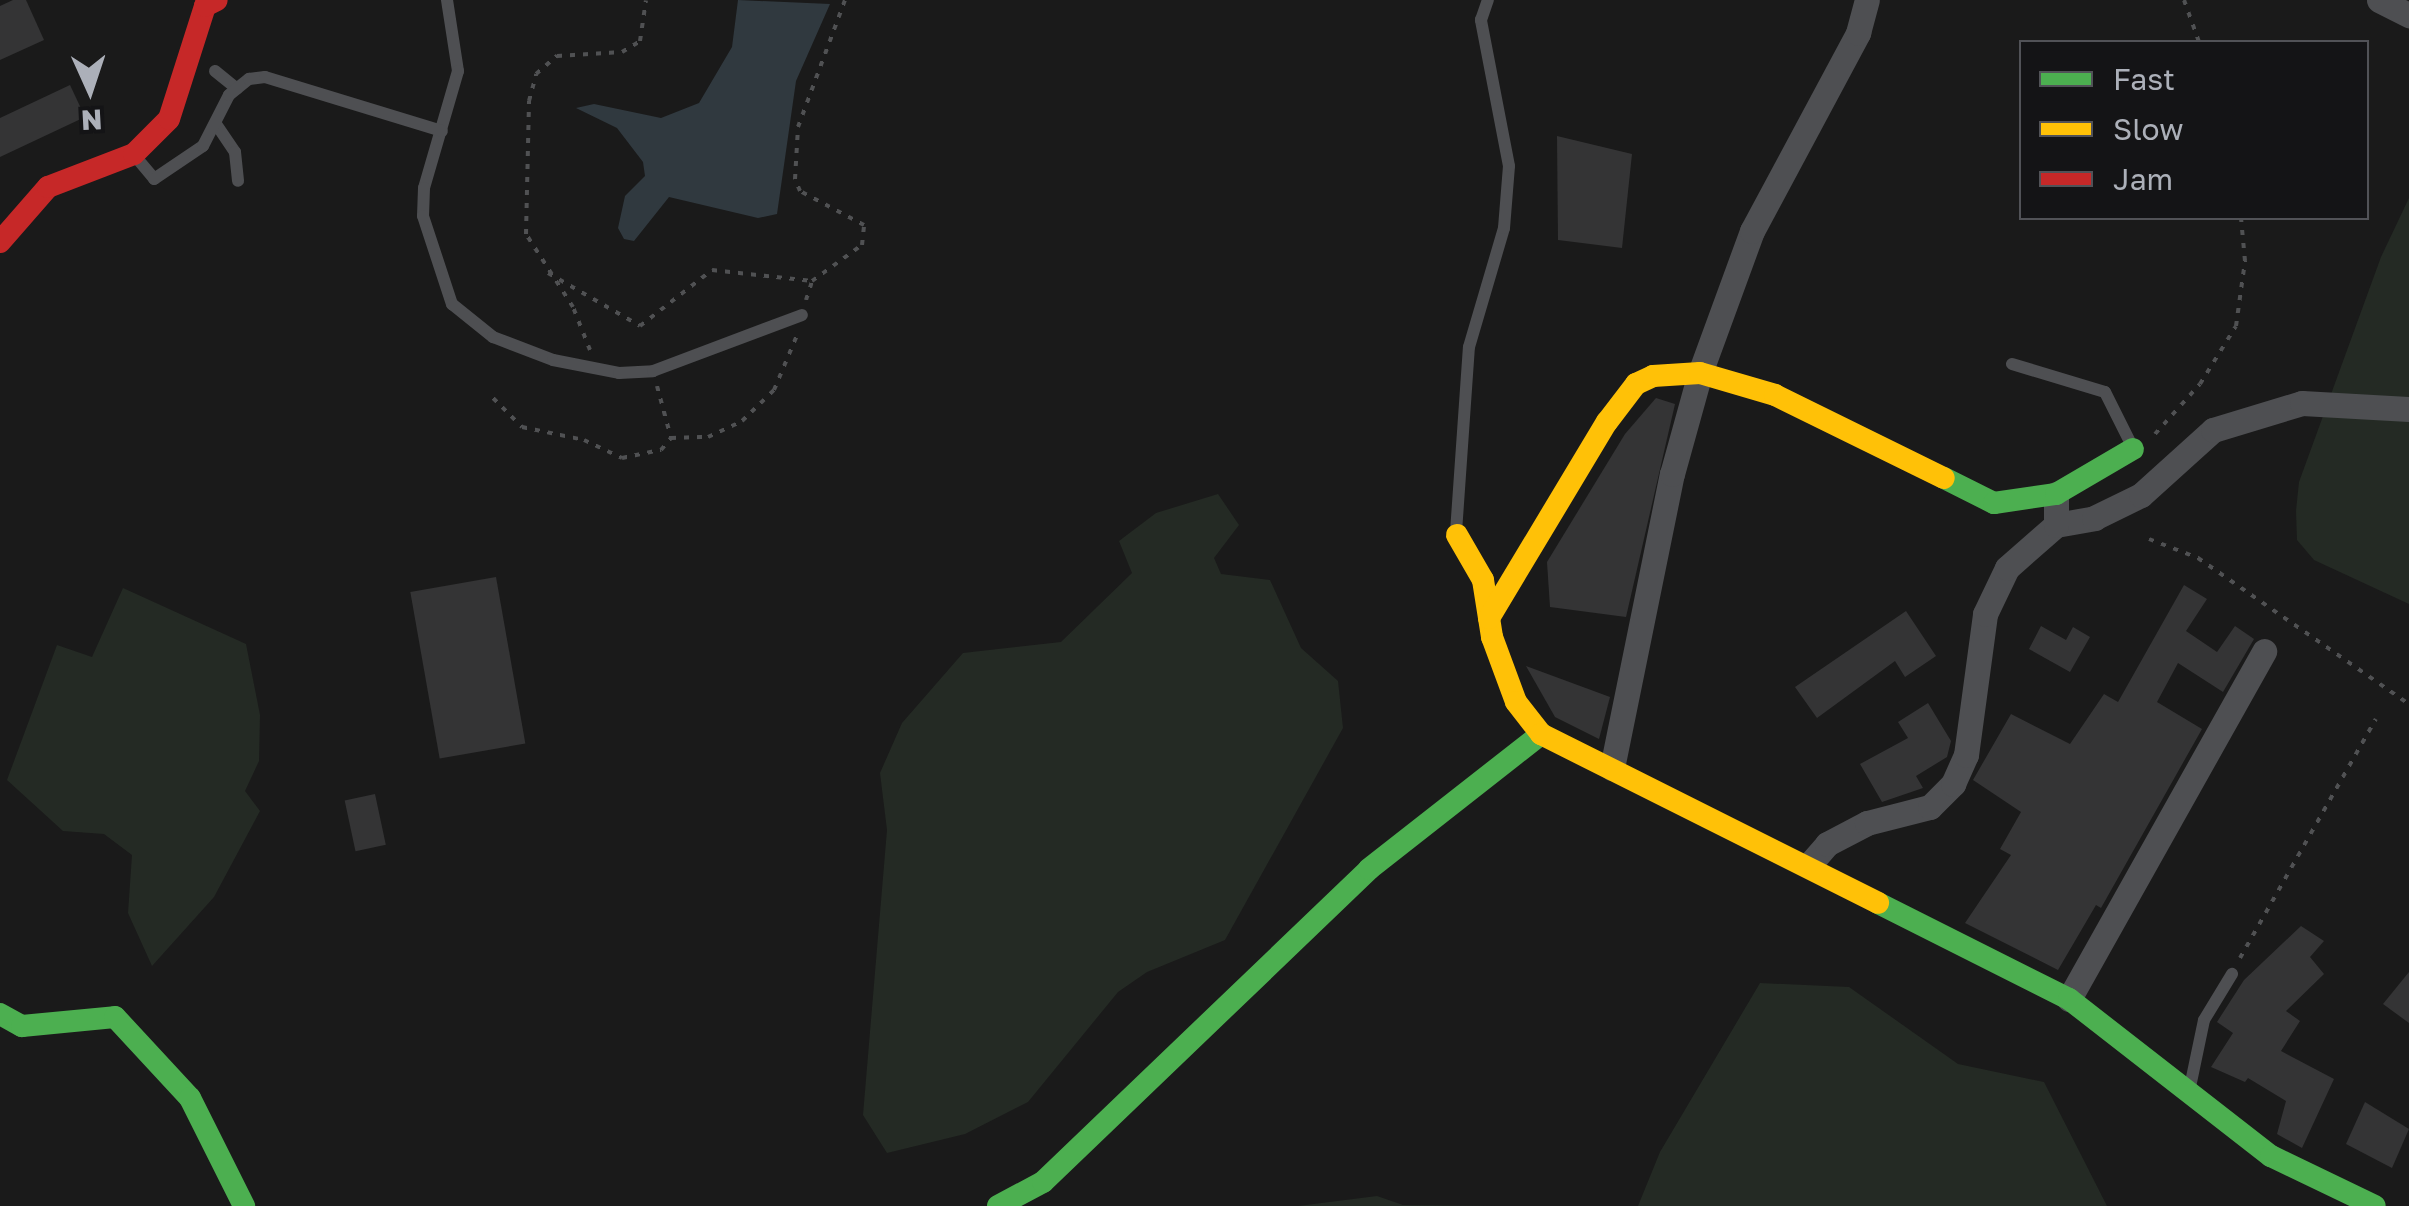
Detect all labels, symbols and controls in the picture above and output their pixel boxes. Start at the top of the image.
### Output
north arrow [40,40,140,140]
legend [2019,40,2369,220]
text: Fast [2113,61,2175,97]
text: N [80,103,103,137]
text: Slow [2113,111,2184,147]
text: Jam [2113,161,2173,197]

